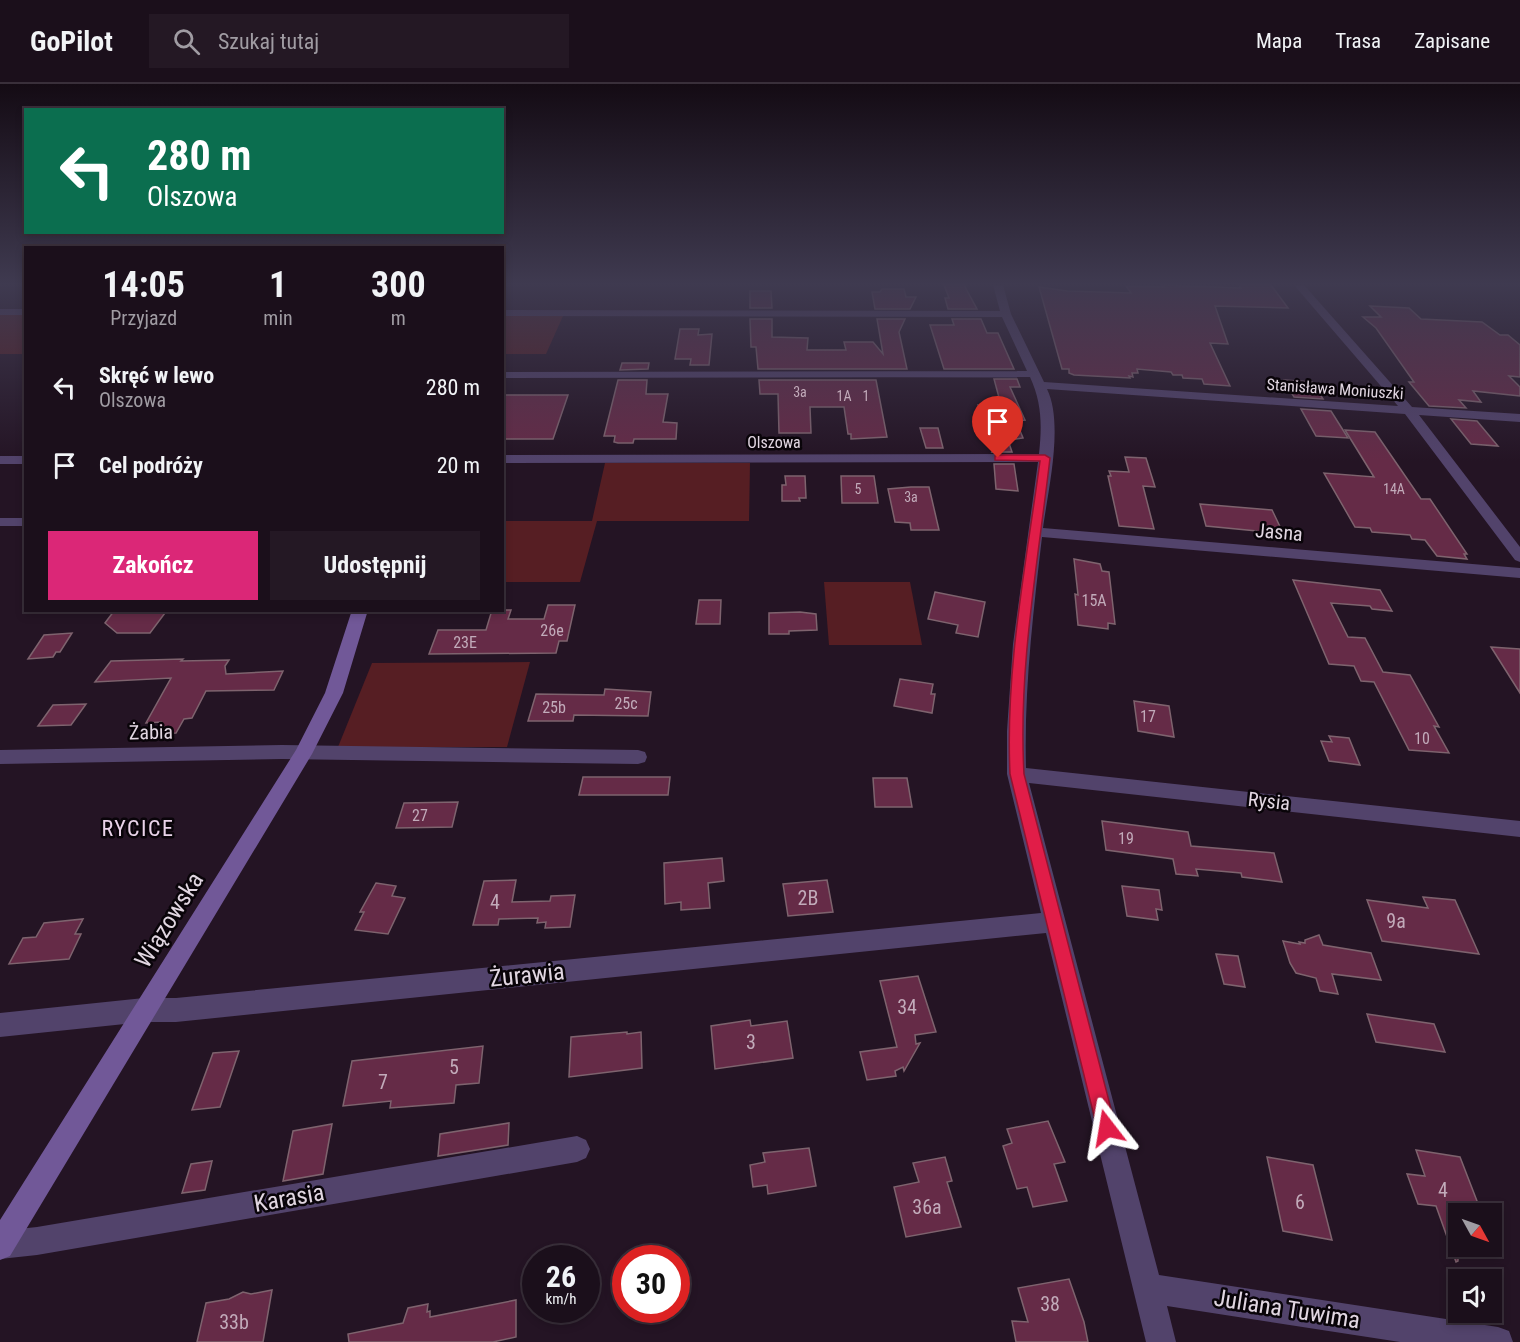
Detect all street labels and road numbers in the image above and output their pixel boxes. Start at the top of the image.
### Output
street label: Stanisława Moniuszki [1266,375,1404,403]
street label: Olszowa [747,433,801,452]
street label: Jasna [1254,518,1304,546]
street label: Żabia [129,720,173,744]
street label: Rysia [1247,787,1291,815]
street label: Wiązowska [129,867,209,973]
street label: Żurawia [488,957,566,993]
street label: Karasia [252,1178,326,1218]
street label: Juliana Tuwima [1212,1284,1362,1334]

